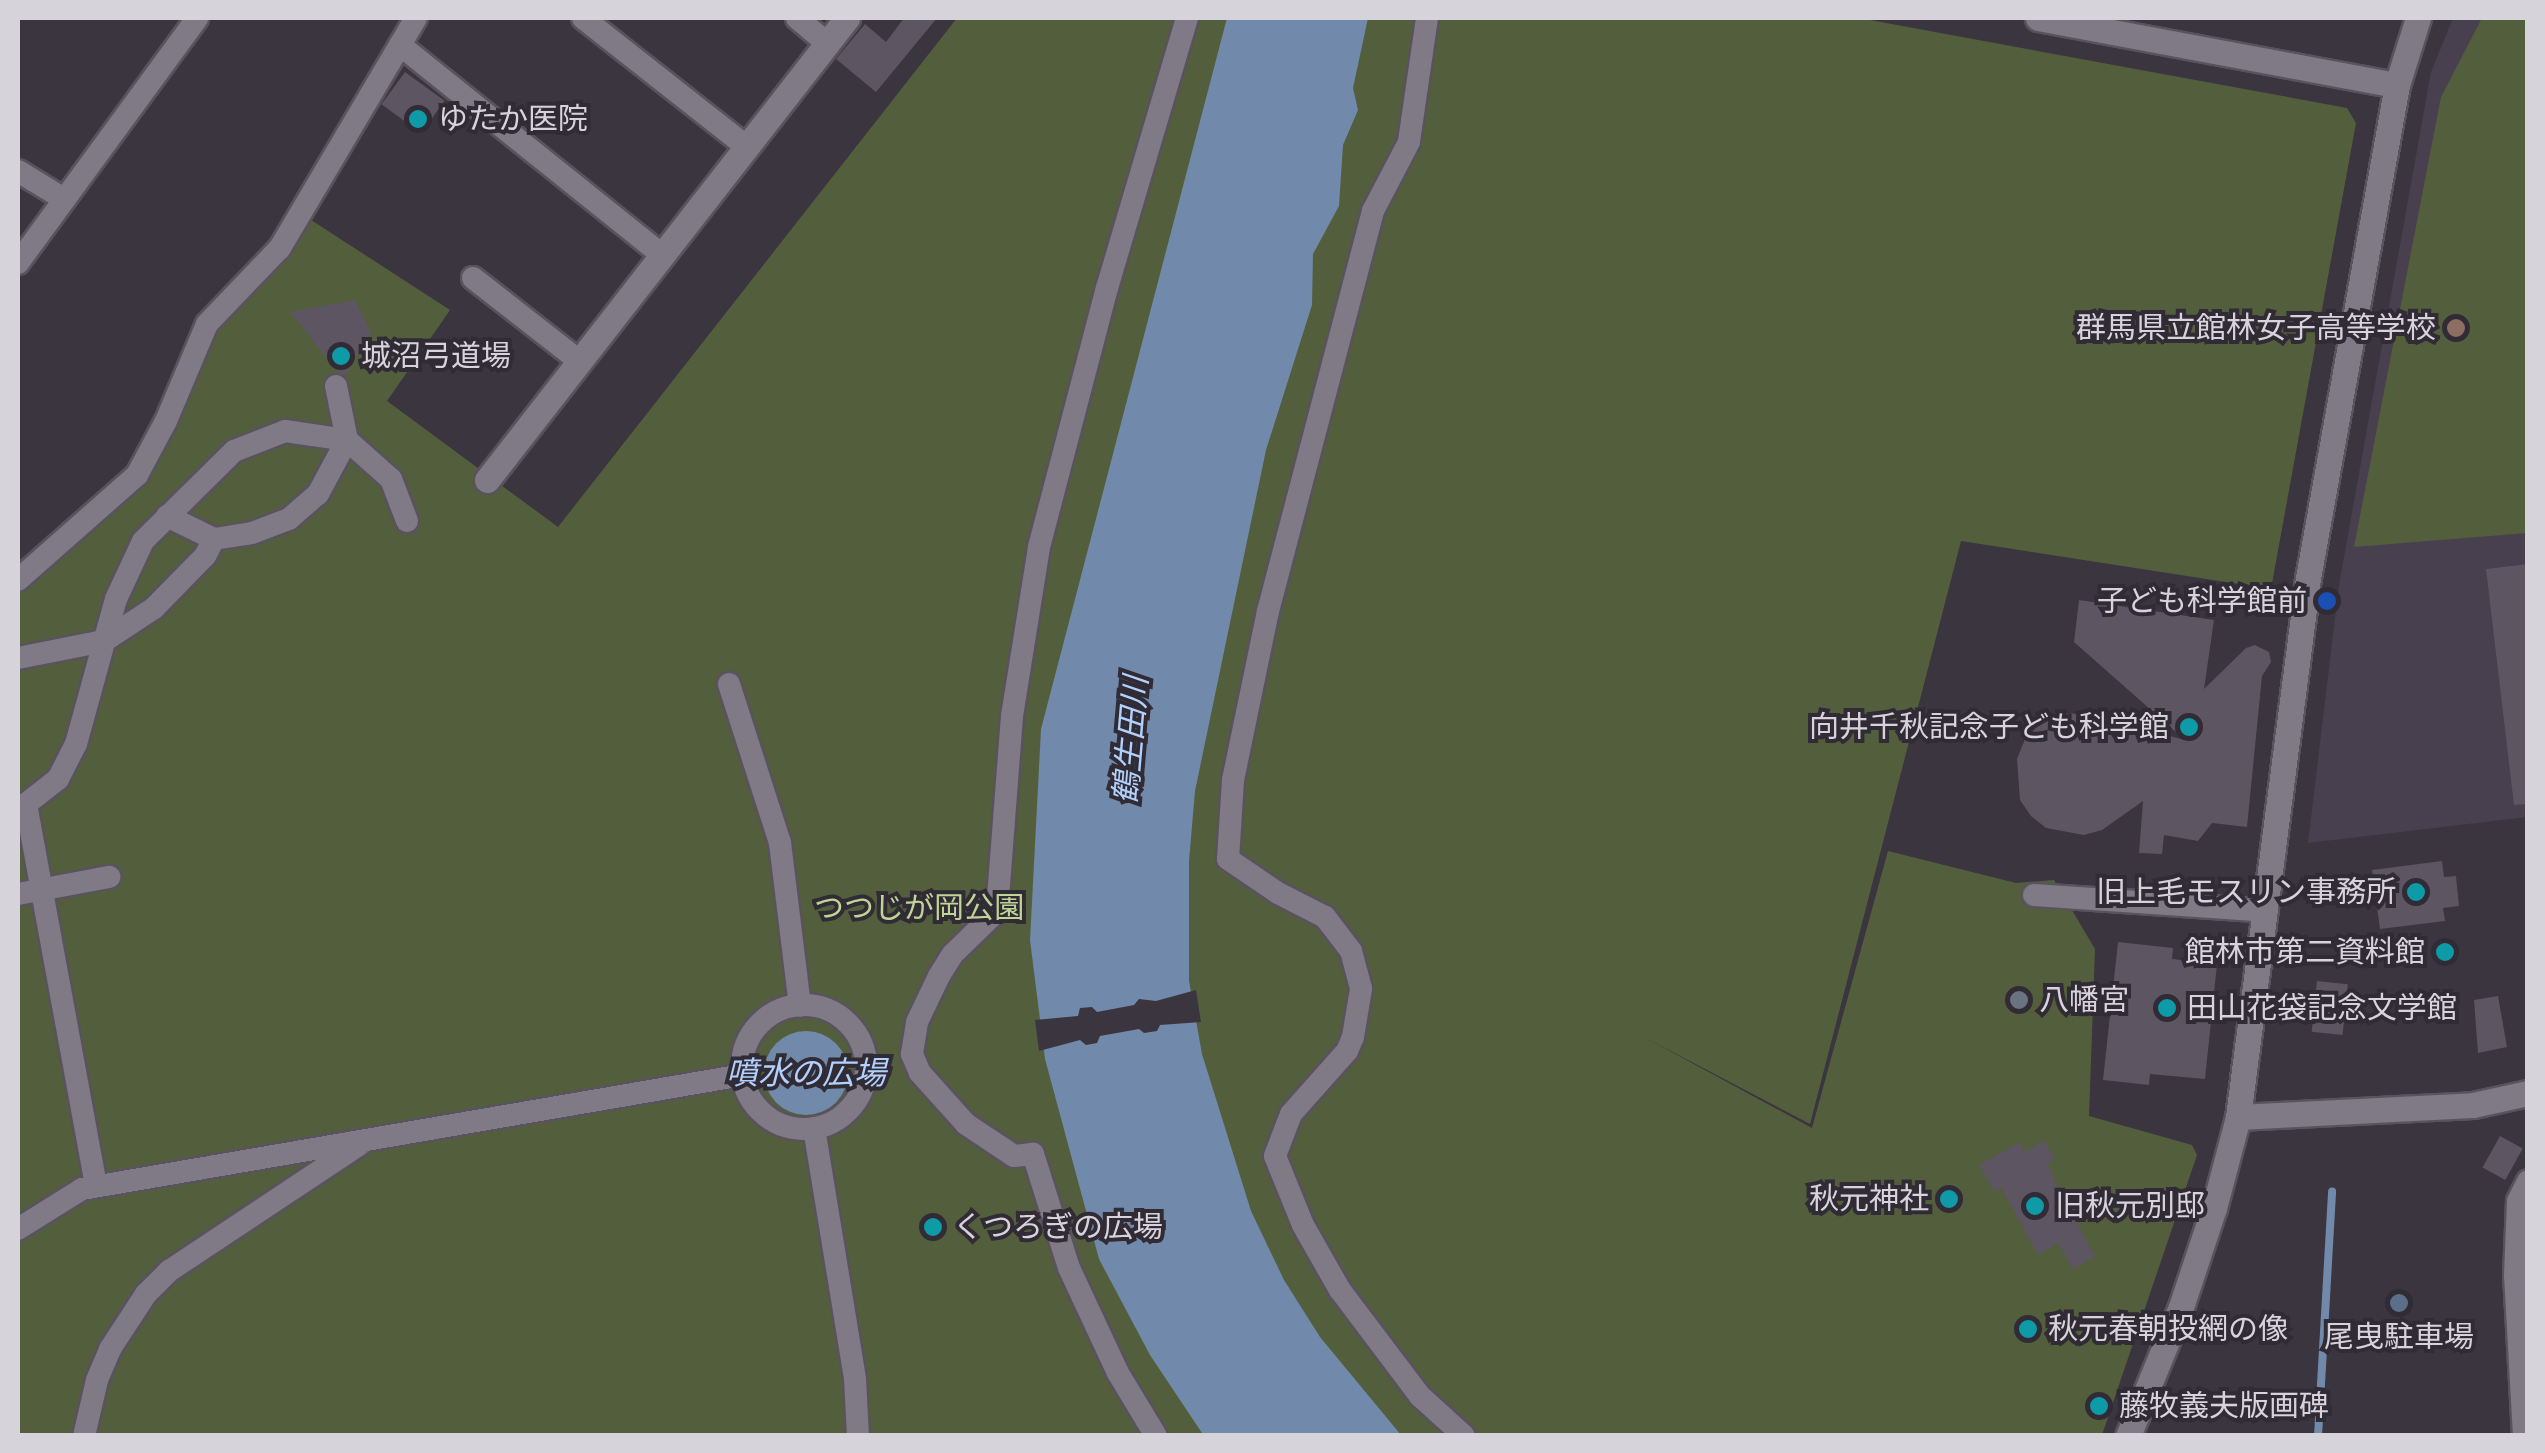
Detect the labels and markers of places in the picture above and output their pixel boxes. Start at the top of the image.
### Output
place label: ゆたか医院 [438,101,588,137]
marker: ゆたか医院 [407,108,429,130]
place label: 群馬県立館林女子高等学校 [2076,310,2436,346]
marker: 群馬県立館林女子高等学校 [2445,317,2467,339]
place label: 城沼弓道場 [361,338,511,374]
marker: 城沼弓道場 [330,345,352,367]
place label: 子ども科学館前 [2097,583,2307,619]
marker: 子ども科学館前 [2316,590,2338,612]
place label: 向井千秋記念子ども科学館 [1809,709,2169,745]
marker: 向井千秋記念子ども科学館 [2178,716,2200,738]
place label: 旧上毛モスリン事務所 [2096,874,2396,910]
marker: 旧上毛モスリン事務所 [2405,881,2427,903]
place label: 館林市第二資料館 [2185,934,2425,970]
marker: 館林市第二資料館 [2434,941,2456,963]
place label: 八幡宮 [2039,982,2129,1018]
marker: 八幡宮 [2008,989,2030,1011]
place label: 田山花袋記念文学館 [2187,990,2457,1026]
marker: 田山花袋記念文学館 [2156,997,2178,1019]
place label: 秋元神社 [1809,1181,1929,1217]
marker: 秋元神社 [1938,1188,1960,1210]
place label: 旧秋元別邸 [2055,1188,2205,1224]
marker: 旧秋元別邸 [2024,1195,2046,1217]
place label: くつろぎの広場 [953,1209,1163,1245]
marker: くつろぎの広場 [922,1216,944,1238]
marker: 尾曳駐車場 [2388,1292,2410,1314]
place label: 秋元春朝投網の像 [2048,1311,2288,1347]
marker: 秋元春朝投網の像 [2017,1318,2039,1340]
place label: 尾曳駐車場 [2324,1319,2474,1355]
place label: 藤牧義夫版画碑 [2119,1388,2329,1424]
marker: 藤牧義夫版画碑 [2088,1395,2110,1417]

